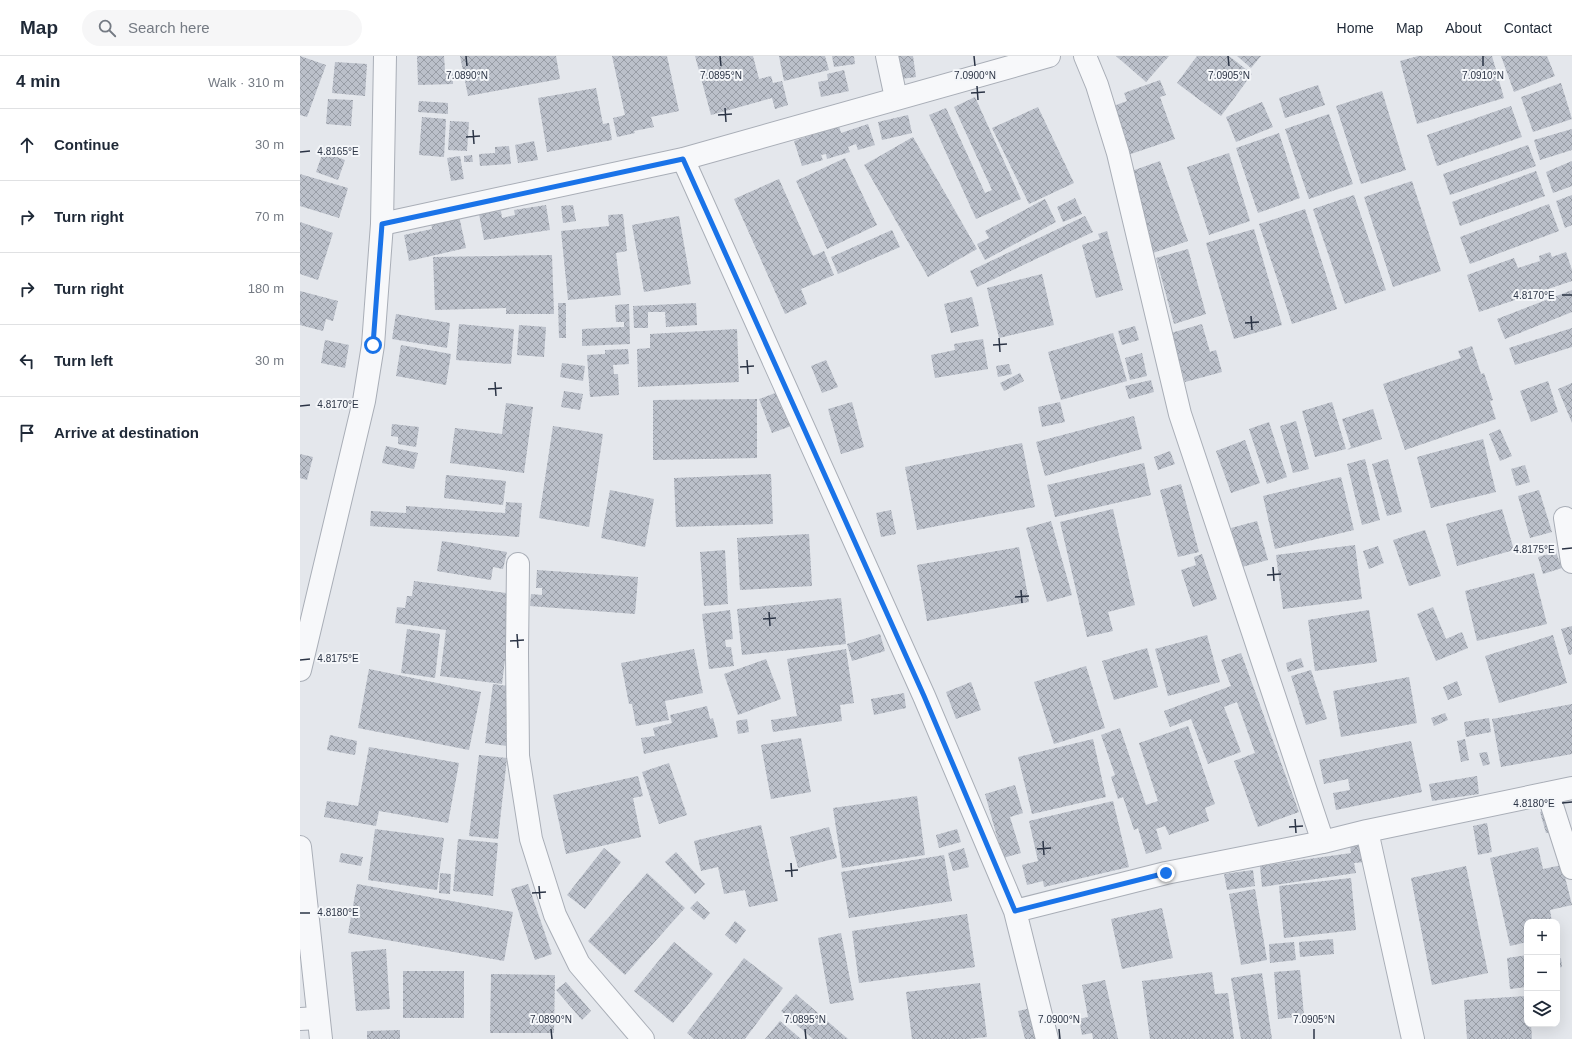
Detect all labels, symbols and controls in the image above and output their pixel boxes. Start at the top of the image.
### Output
search box [82,10,362,46]
text: Map [20,17,58,38]
icon: search [96,17,118,39]
text: Search here [128,19,210,36]
text: Home [1337,20,1374,36]
text: Map [1396,20,1423,36]
text: About [1445,20,1482,36]
text: Contact [1504,20,1552,36]
text: 7.0890°N [446,70,488,81]
text: 7.0895°N [700,70,742,81]
text: 7.0900°N [954,70,996,81]
text: 7.0905°N [1208,70,1250,81]
text: 7.0910°N [1462,70,1504,81]
text: 4 min [16,72,60,91]
text: Walk · 310 m [208,75,284,90]
icon: ahead [16,134,38,156]
text: Continue [54,136,119,153]
text: 30 m [255,137,284,152]
text: 4.8165°E [317,146,359,157]
icon: right [16,206,38,228]
text: Turn right [54,208,124,225]
text: 70 m [255,209,284,224]
icon: right [16,278,38,300]
text: Turn right [54,280,124,297]
text: 180 m [248,281,284,296]
text: 4.8170°E [1513,290,1555,301]
route start [364,336,382,354]
icon: left [16,350,38,372]
text: Turn left [54,352,113,369]
text: 30 m [255,353,284,368]
text: 4.8170°E [317,399,359,410]
icon: arrive [16,422,38,444]
text: Arrive at destination [54,424,199,441]
text: 4.8175°E [1513,544,1555,555]
text: 4.8175°E [317,653,359,664]
text: 4.8180°E [1513,798,1555,809]
route end [1157,864,1175,882]
text: 4.8180°E [317,907,359,918]
map controls [1524,919,1560,1027]
button: + [1524,919,1560,955]
button: − [1524,955,1560,991]
button: layers [1524,991,1560,1027]
text: 7.0890°N [530,1014,572,1025]
text: 7.0895°N [784,1014,826,1025]
text: 7.0900°N [1038,1014,1080,1025]
text: 7.0905°N [1293,1014,1335,1025]

